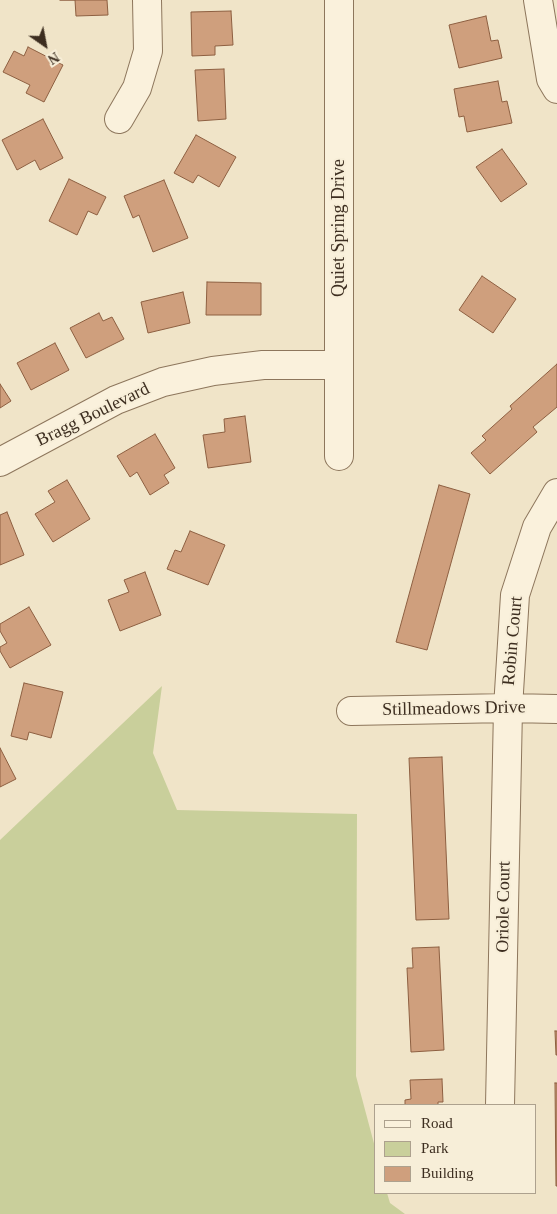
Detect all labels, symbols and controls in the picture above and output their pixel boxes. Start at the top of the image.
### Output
north arrow [20,20,70,70]
text: N [45,49,62,67]
street label: Quiet Spring Drive [328,159,350,297]
street label: Bragg Boulevard [33,378,153,452]
street label: Robin Court [498,595,528,687]
street label: Stillmeadows Drive [382,697,526,721]
street label: Oriole Court [492,861,516,953]
legend [374,1104,537,1194]
text: Road [421,1115,453,1131]
text: Park [421,1140,449,1156]
text: Building [421,1165,474,1181]

